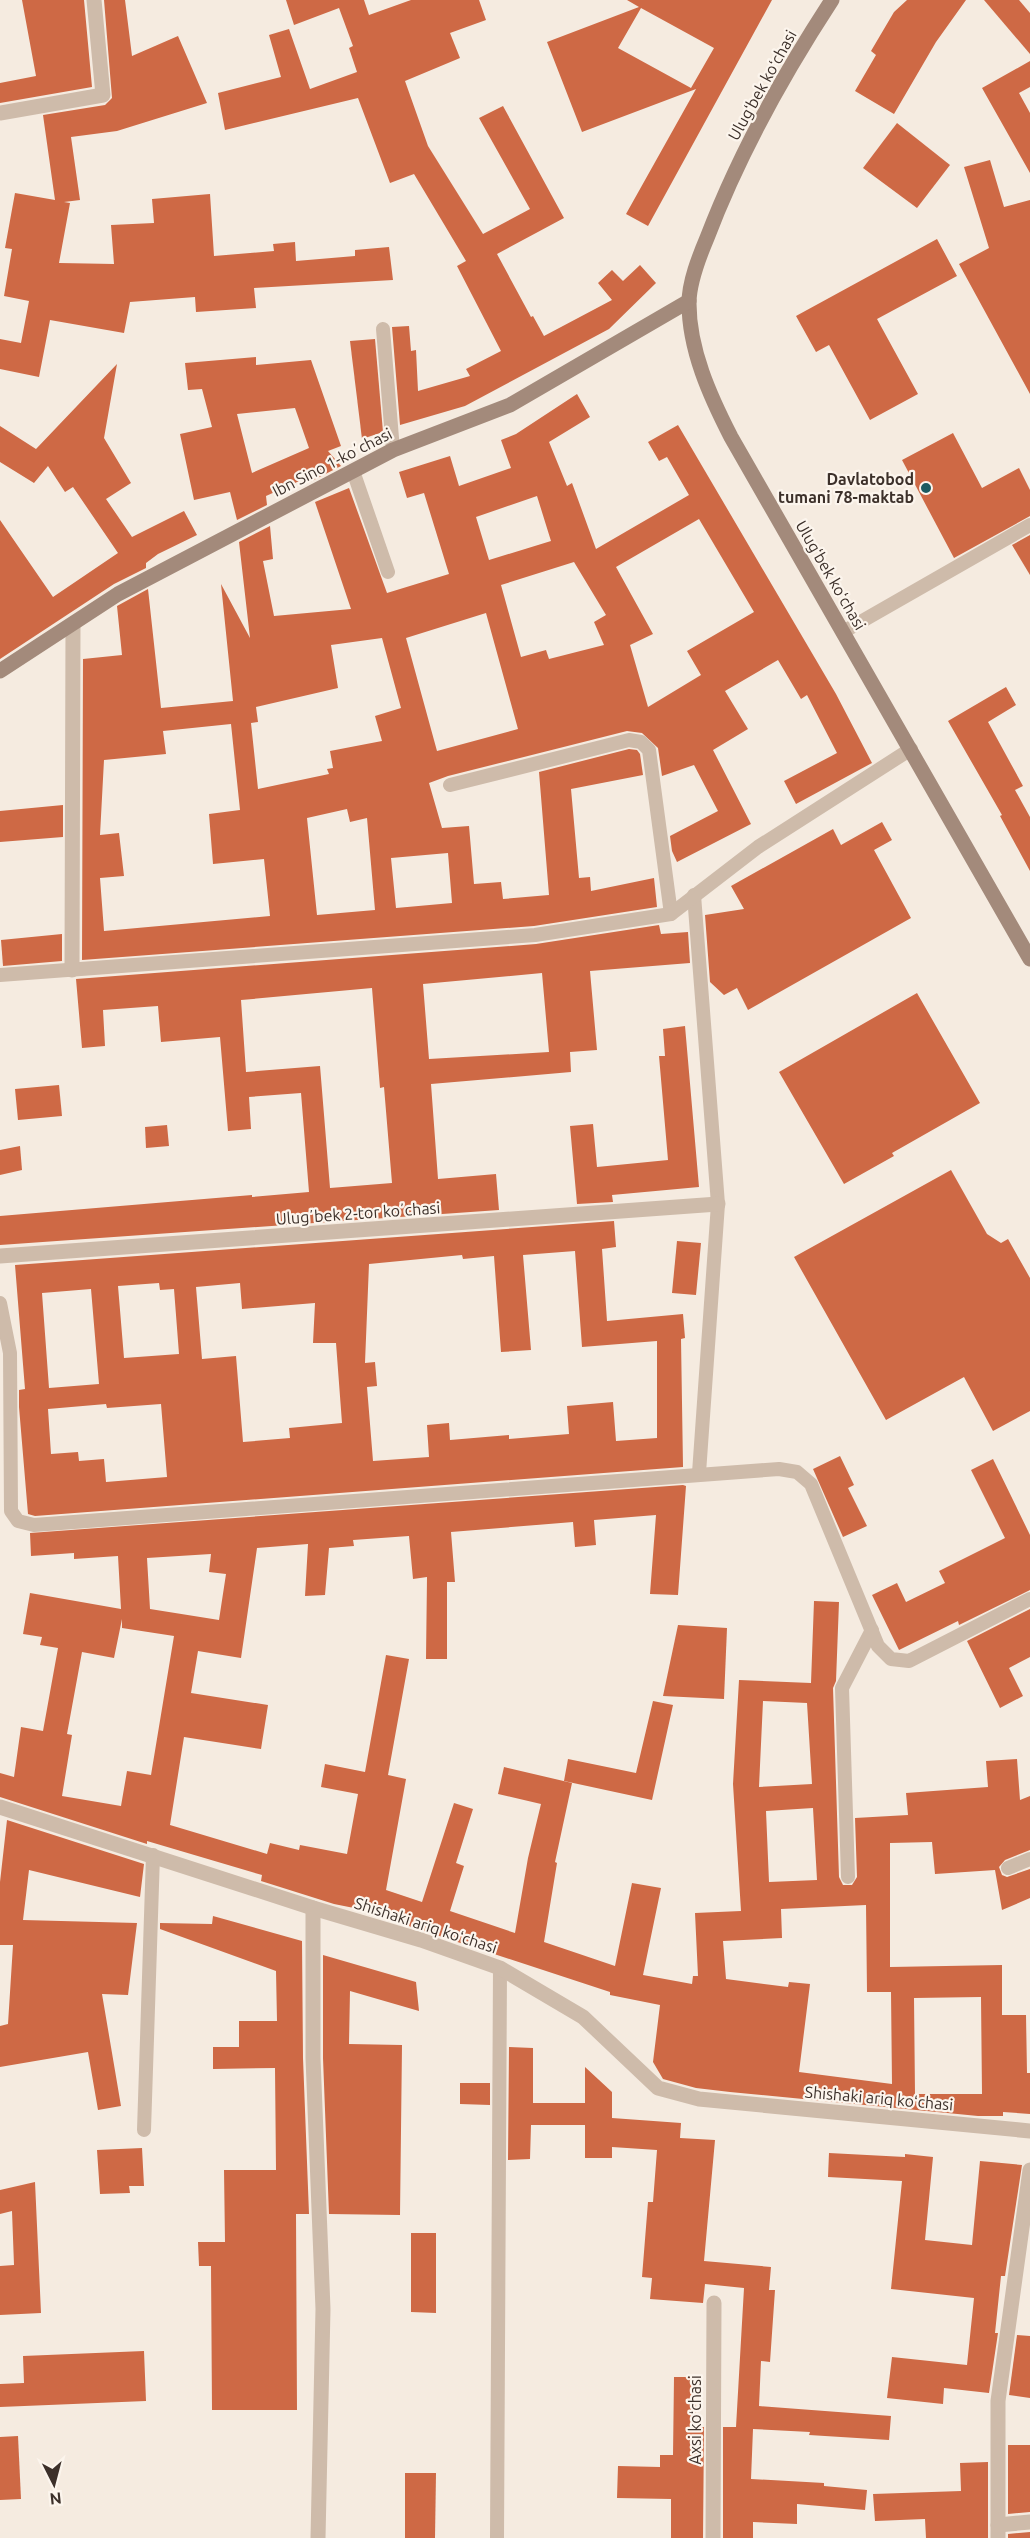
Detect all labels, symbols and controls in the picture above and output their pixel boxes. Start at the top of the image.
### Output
street label: Ulugʻbek koʻchasi [724,27,800,143]
street label: Ibn Sino 1-koʼchasi [269,424,395,500]
place label: Davlatobod tumani 78-maktab [778,470,914,506]
marker: Davlatobod tumani 78-maktab [919,481,933,495]
street label: Ulugʻbek koʻchasi [792,517,870,633]
street label: Ulugʼbek 2-tor koʼchasi [275,1198,441,1228]
street label: Shishaki ariq koʻchasi [352,1893,500,1957]
street label: Shishaki ariq koʻchasi [804,2083,954,2113]
street label: Axsi koʻchasi [686,2375,704,2465]
north arrow [24,2454,84,2514]
text: N [49,2489,62,2508]

